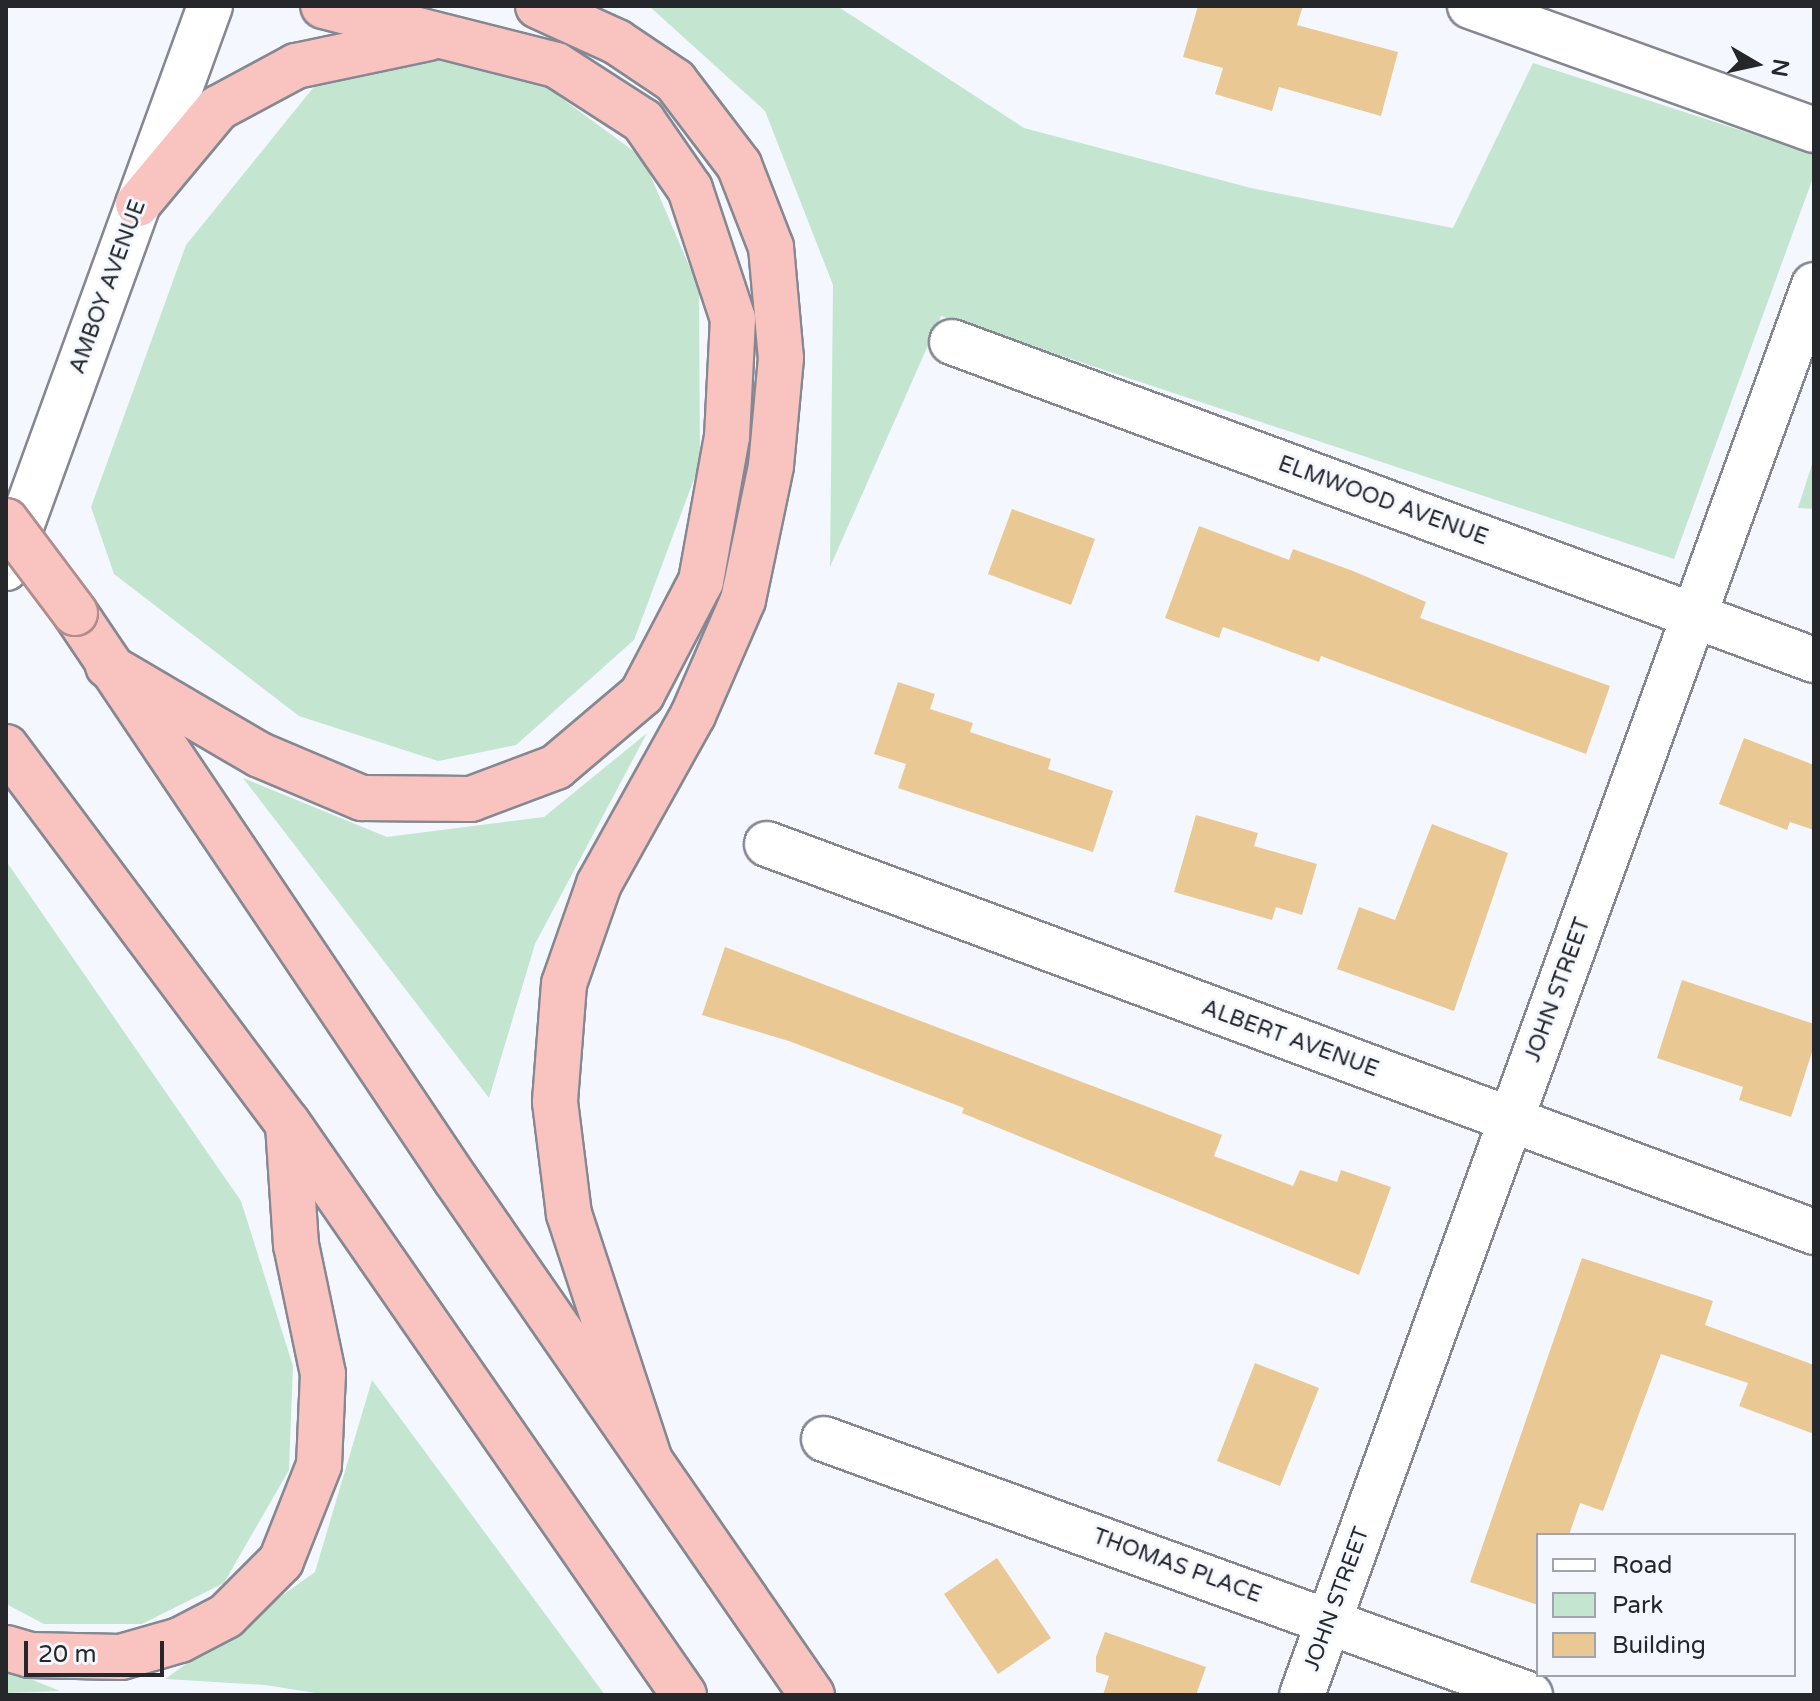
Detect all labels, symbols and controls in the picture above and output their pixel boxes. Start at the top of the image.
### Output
north arrow [1716,24,1796,104]
text: N [1765,57,1794,79]
street label: AMBOY AVENUE [64,197,152,377]
street label: ELMWOOD AVENUE [1275,451,1491,551]
street label: JOHN STREET [1520,914,1596,1066]
street label: ALBERT AVENUE [1198,995,1382,1083]
street label: THOMAS PLACE [1089,1523,1265,1609]
street label: JOHN STREET [1299,1523,1375,1675]
legend [1536,1533,1796,1677]
text: Road [1612,1551,1672,1580]
text: Park [1612,1591,1663,1620]
scale bar [28,1625,168,1675]
text: Building [1612,1631,1706,1660]
text: 20 m [38,1640,96,1669]

